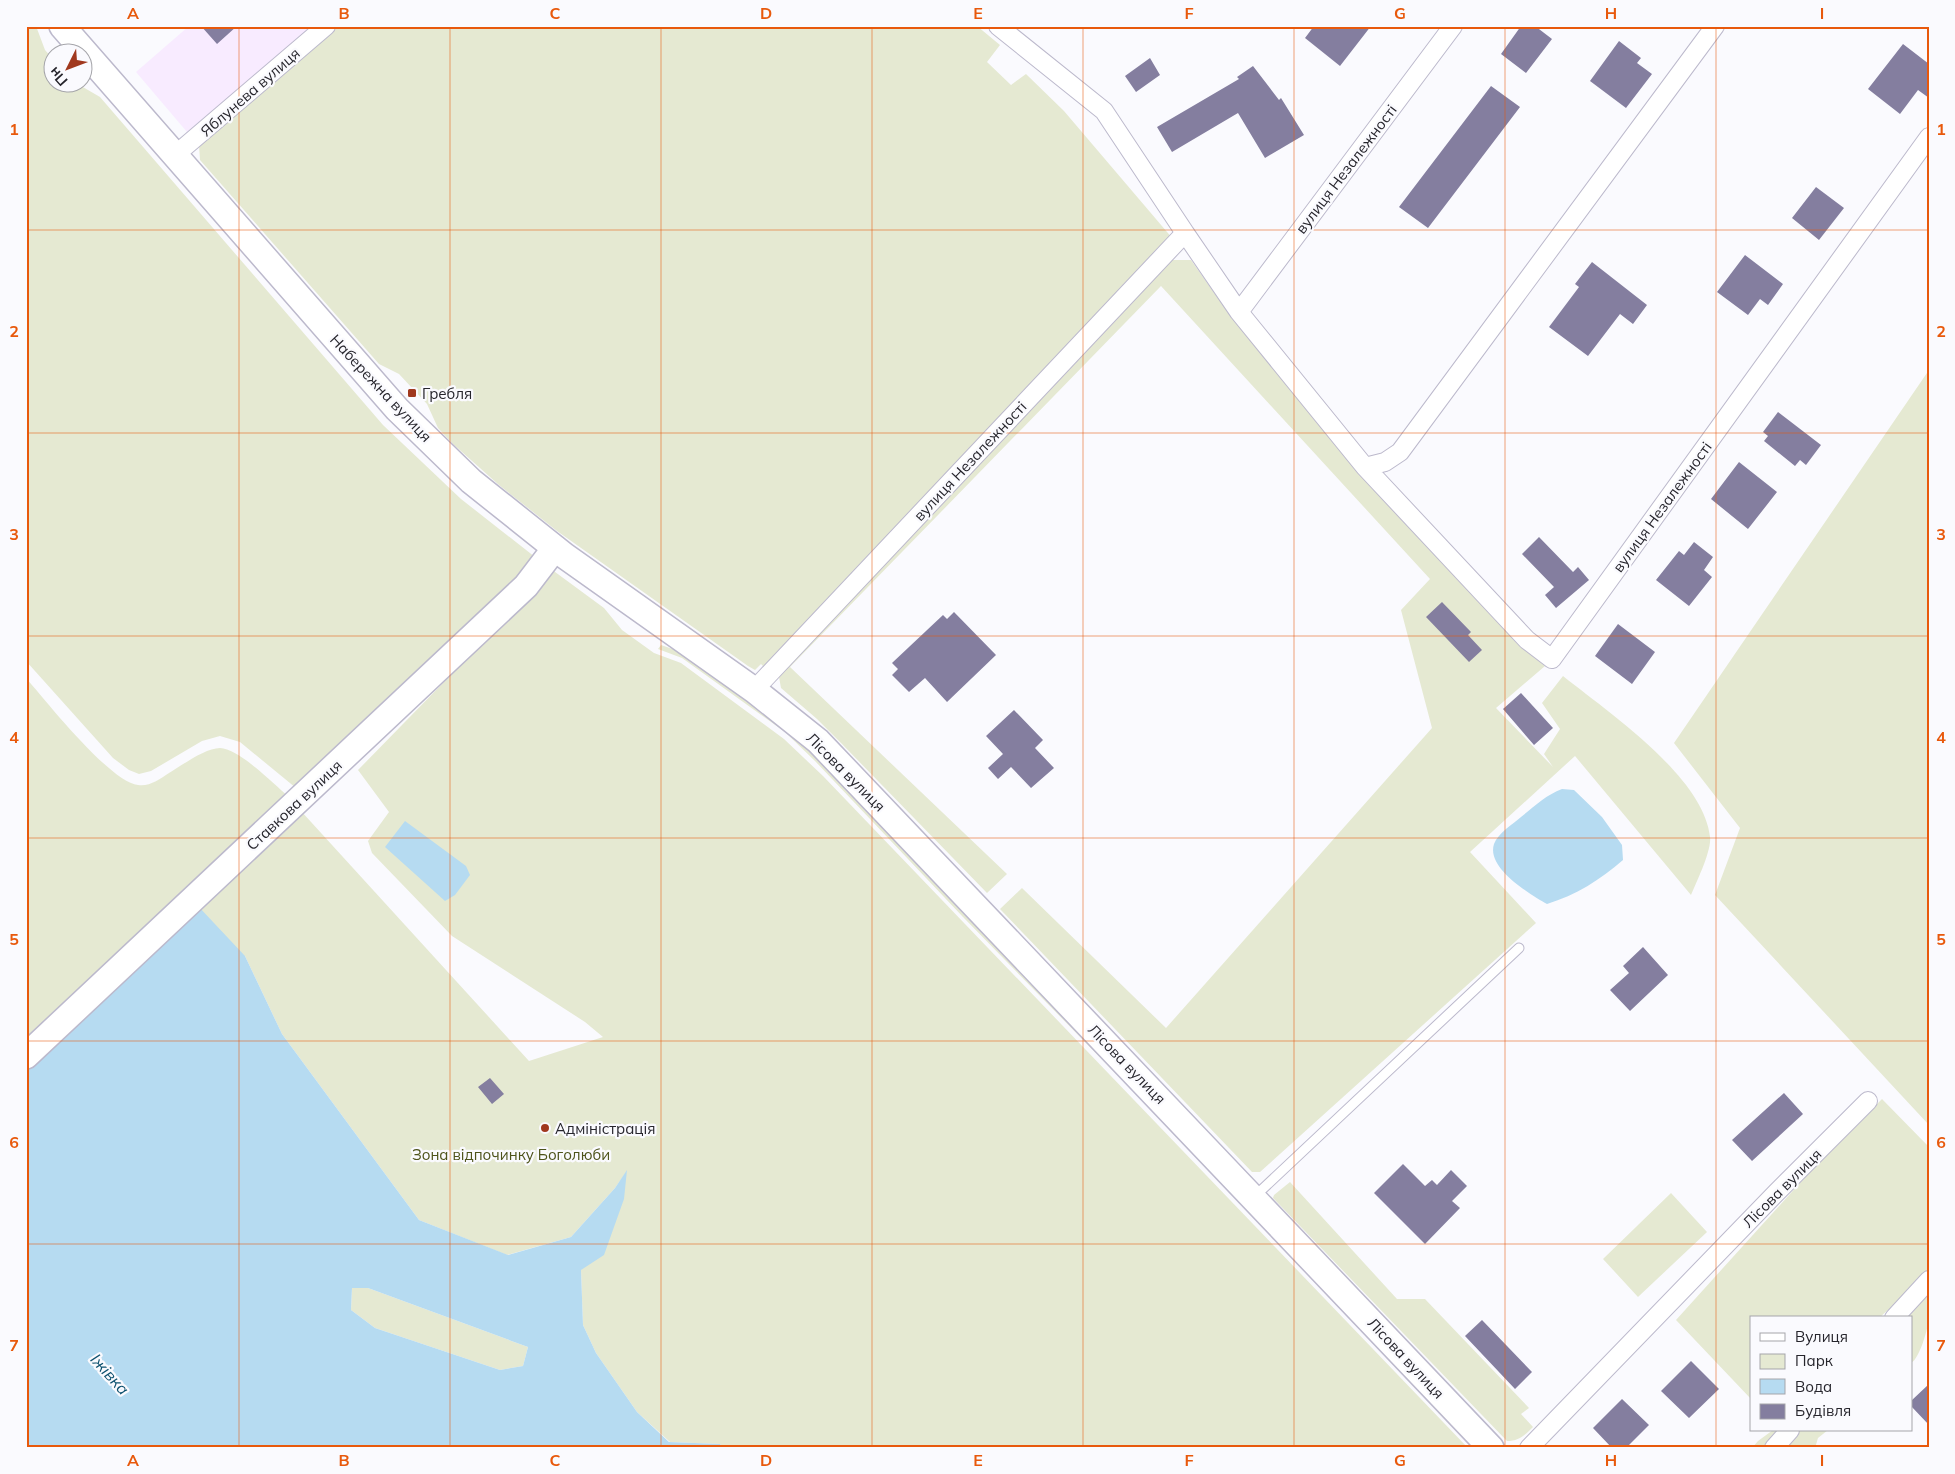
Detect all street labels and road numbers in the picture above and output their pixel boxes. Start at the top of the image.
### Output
street label: Яблунева вулиця [196,44,304,140]
street label: вулиця Незалежності [1291,101,1401,237]
street label: Набережна вулиця [326,330,436,446]
street label: вулиця Незалежності [910,397,1030,525]
street label: вулиця Незалежності [1608,438,1716,576]
street label: Лісова вулиця [802,728,890,816]
street label: Ставкова вулиця [242,756,346,854]
street label: Лісова вулиця [1084,1020,1170,1108]
street label: Лісова вулиця [1738,1144,1826,1232]
street label: Лісова вулиця [1364,1313,1448,1403]

